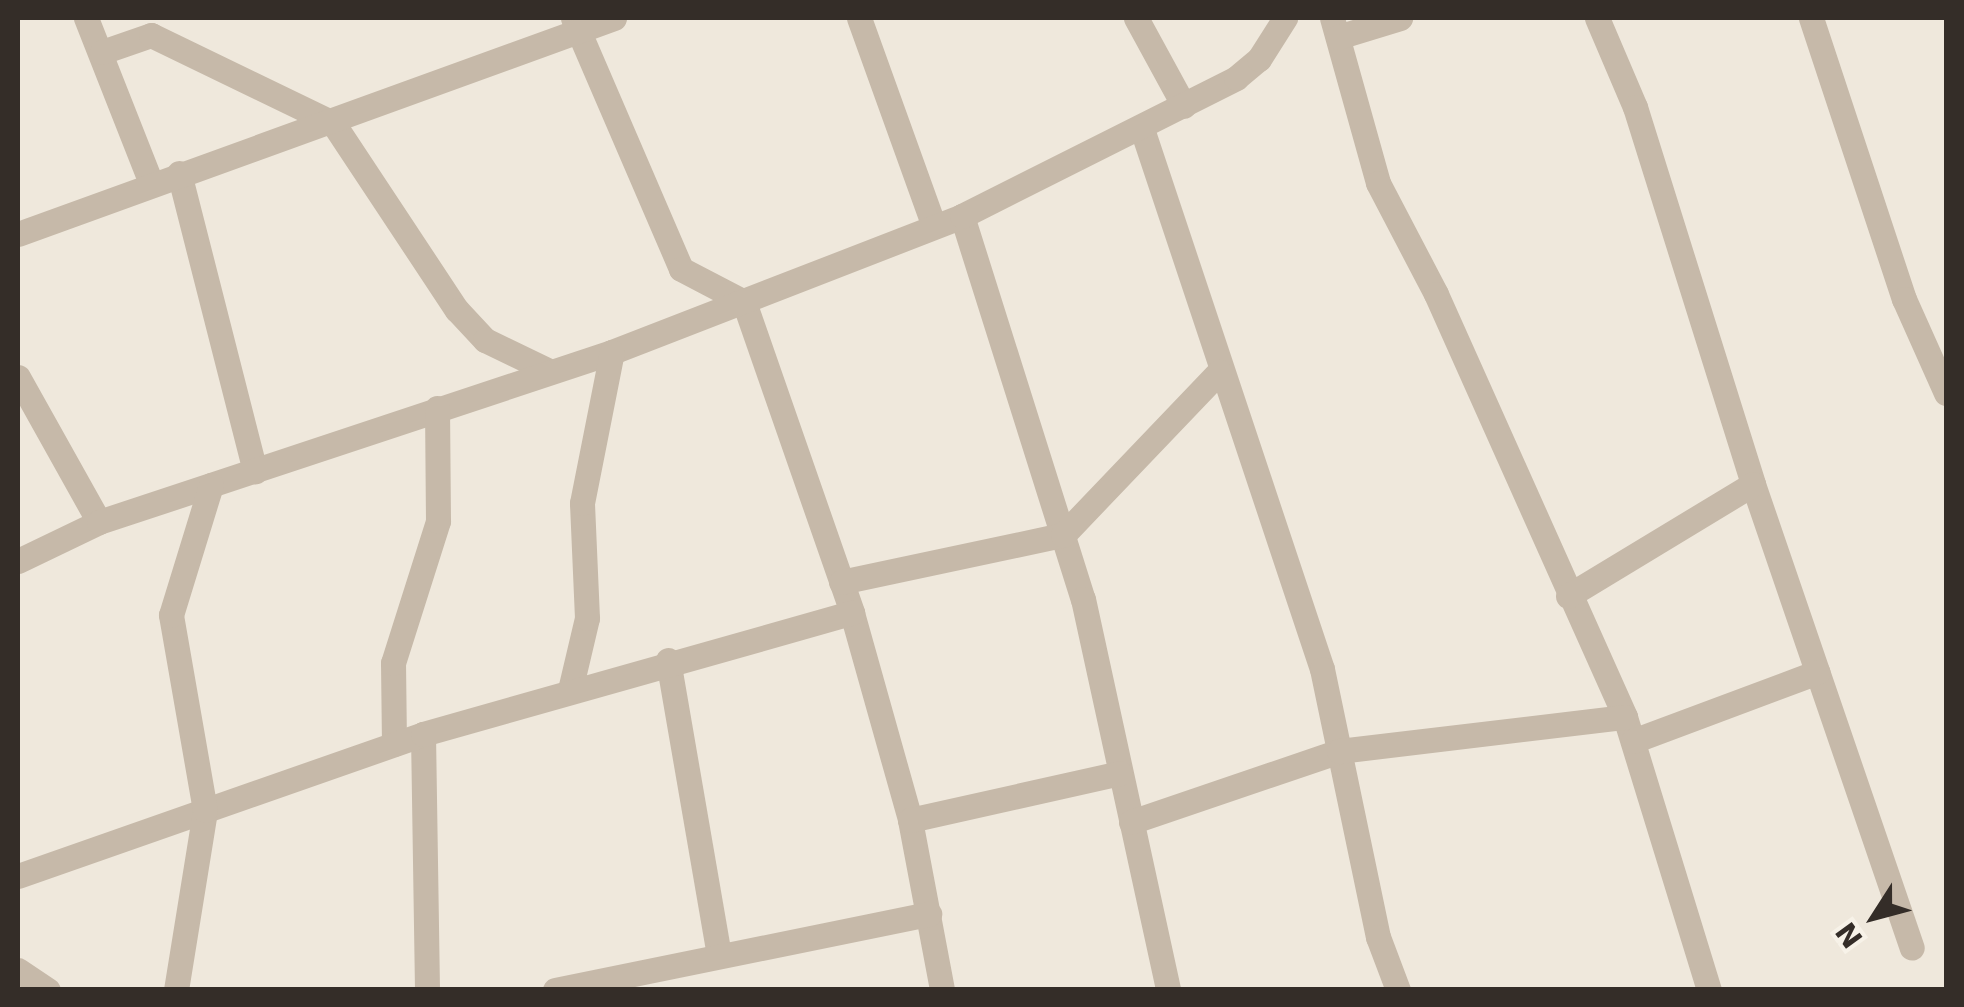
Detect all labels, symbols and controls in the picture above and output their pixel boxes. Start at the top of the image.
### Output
north arrow [1824,867,1924,967]
text: N [1829,916,1870,954]

